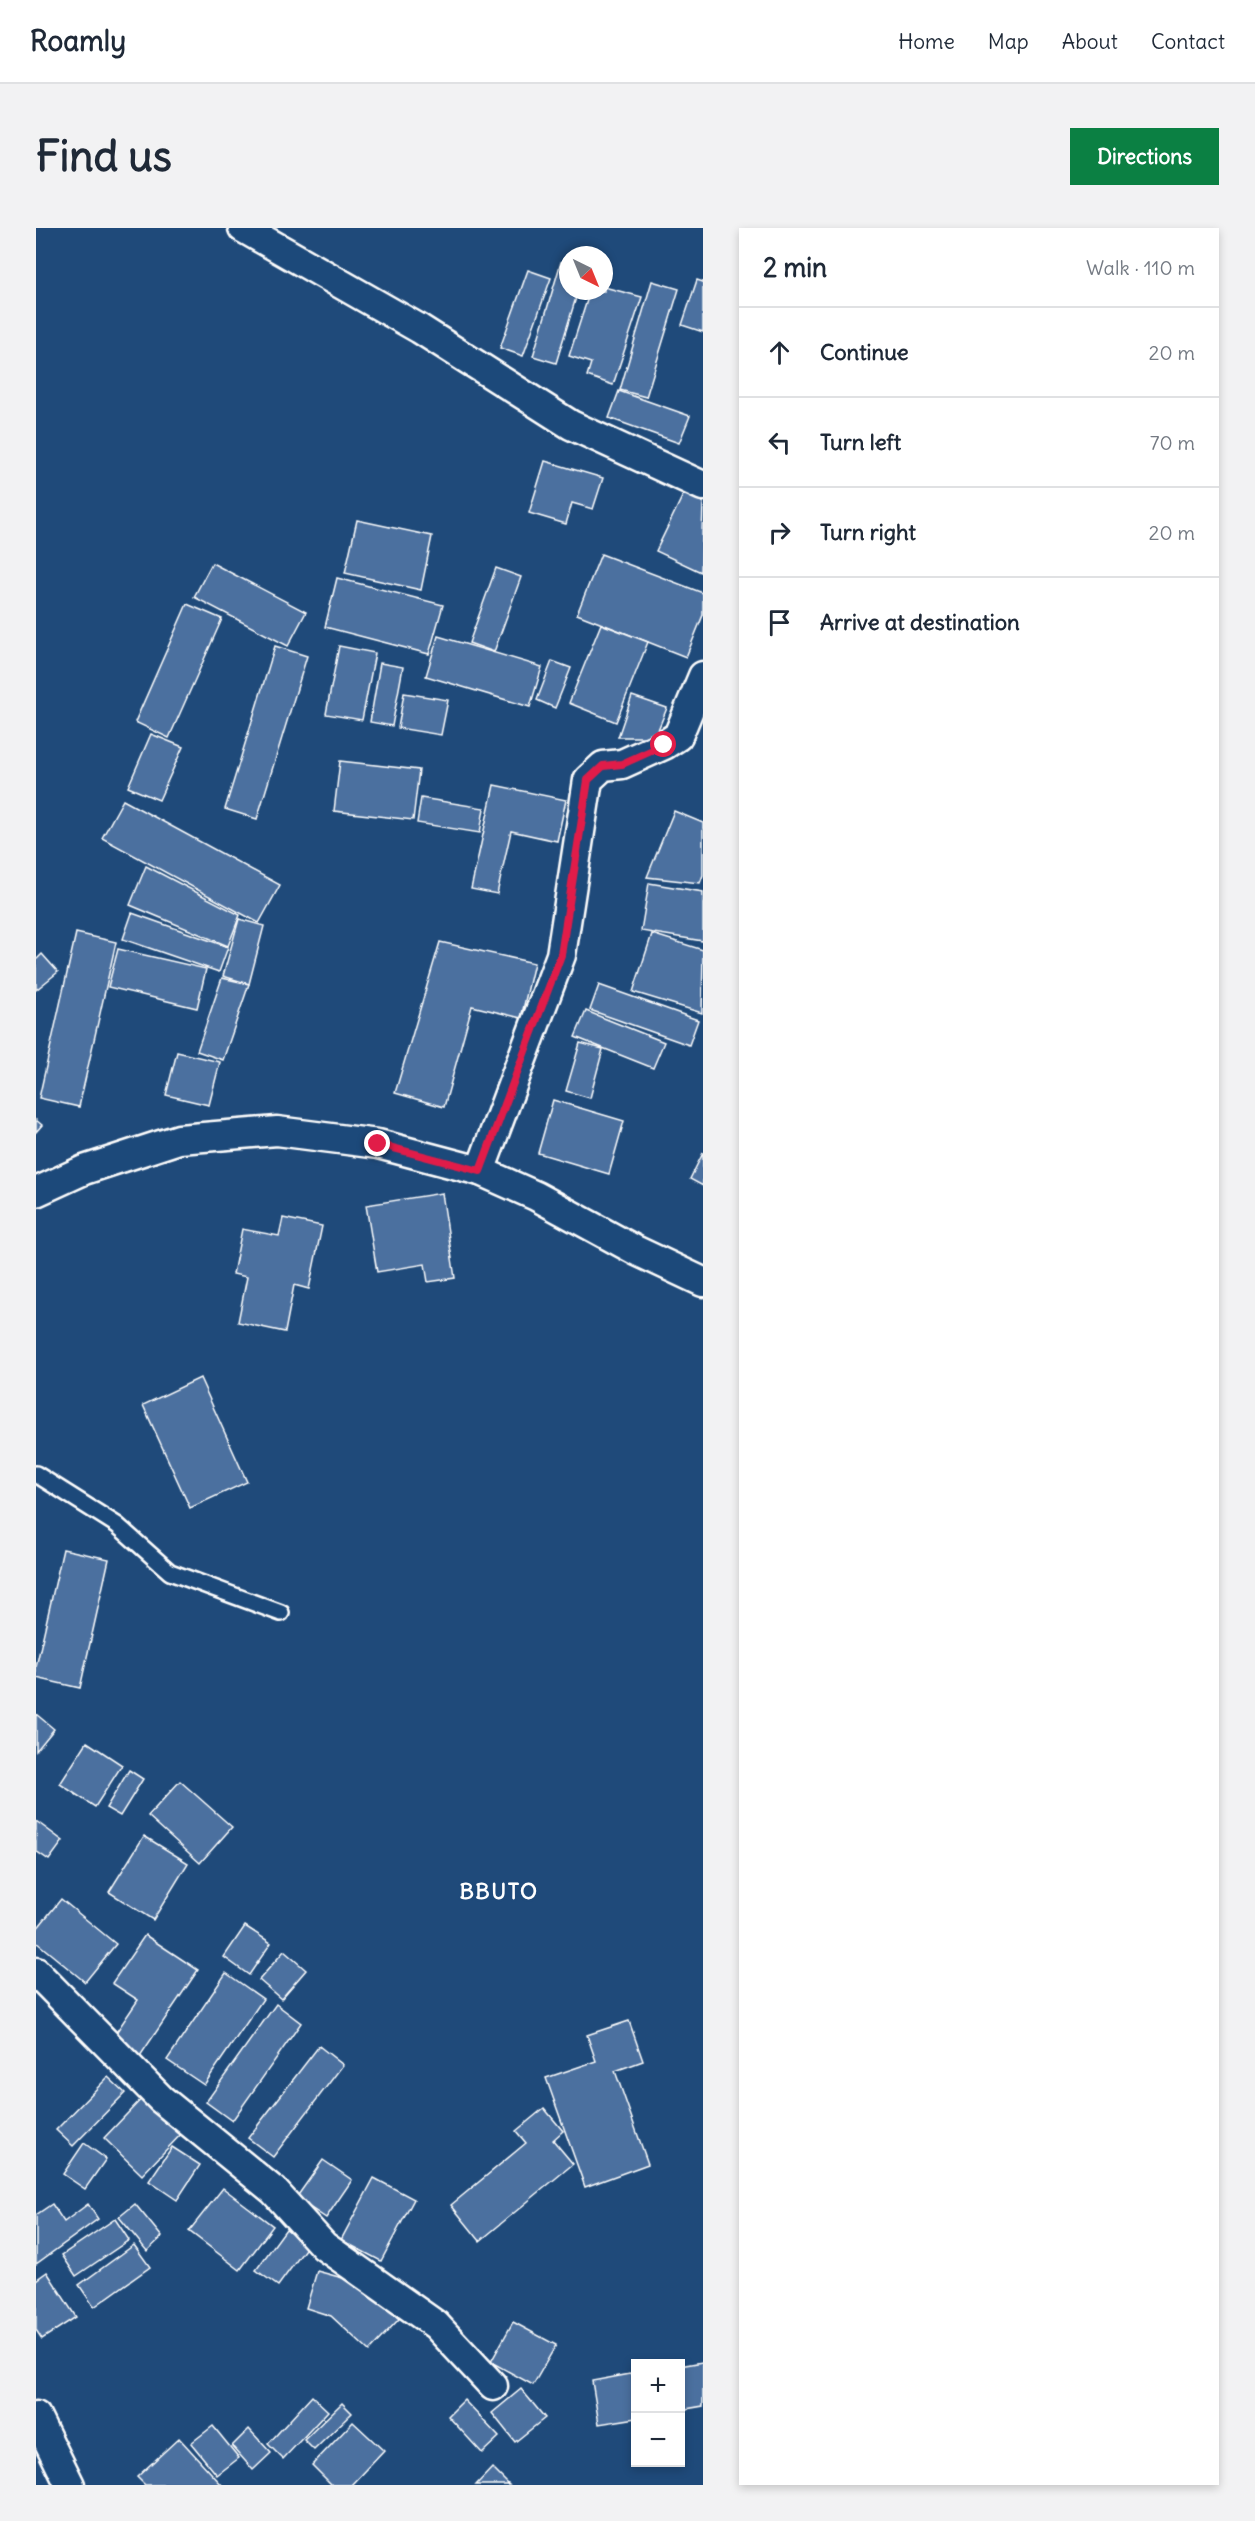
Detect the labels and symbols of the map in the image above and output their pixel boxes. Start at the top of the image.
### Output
north arrow [559,246,613,300]
route start [650,731,676,757]
route end [364,1130,390,1156]
district label: BBUTO [459,1877,539,1905]

